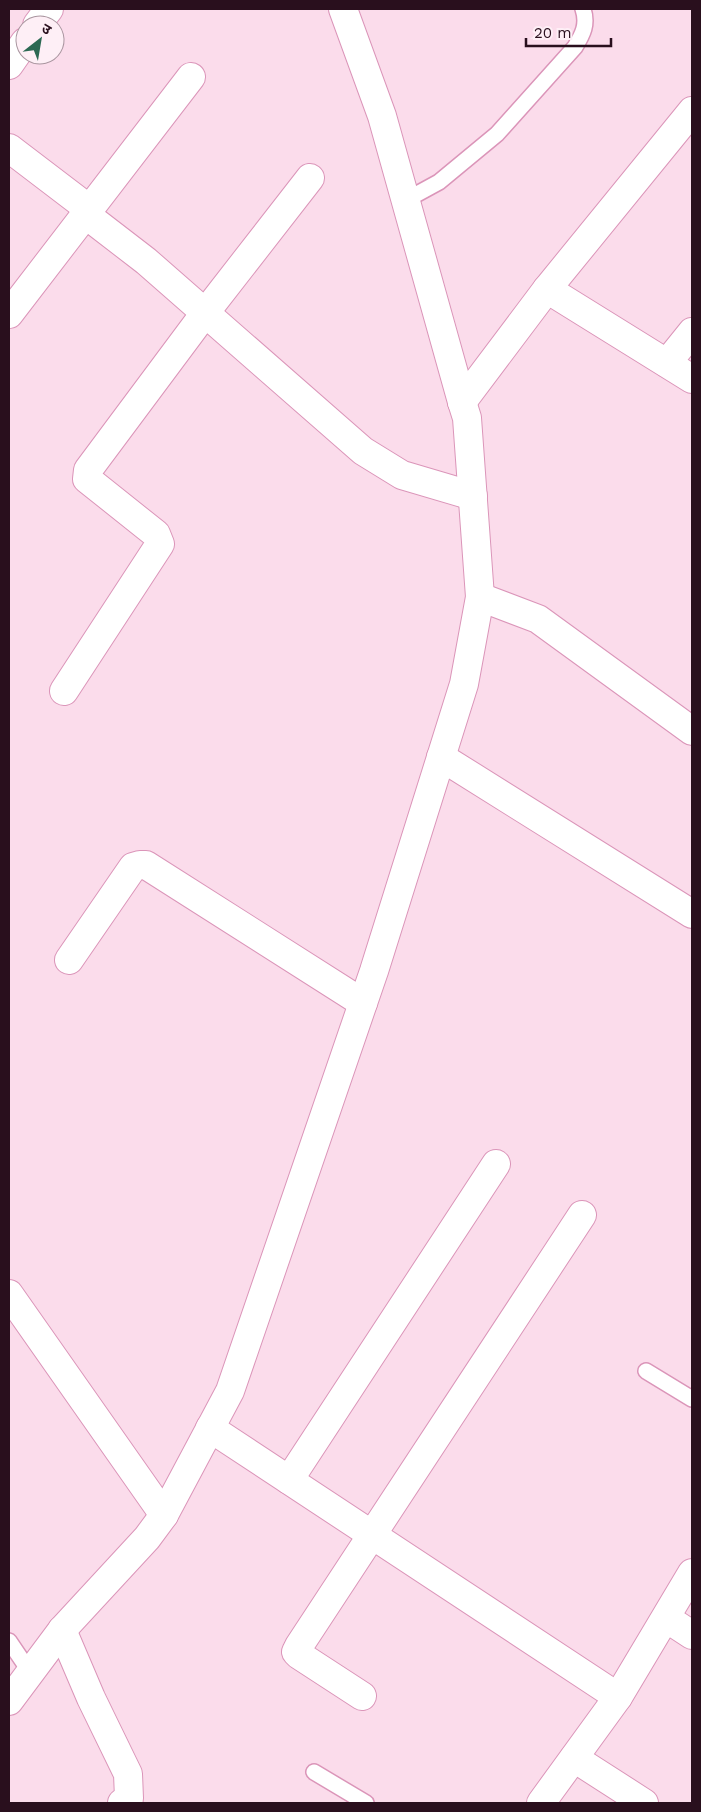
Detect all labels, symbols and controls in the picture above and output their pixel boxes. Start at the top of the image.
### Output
north arrow [15,15,65,65]
scale bar [526,15,611,47]
text: उ [39,20,55,38]
text: 20 m [534,24,572,42]

